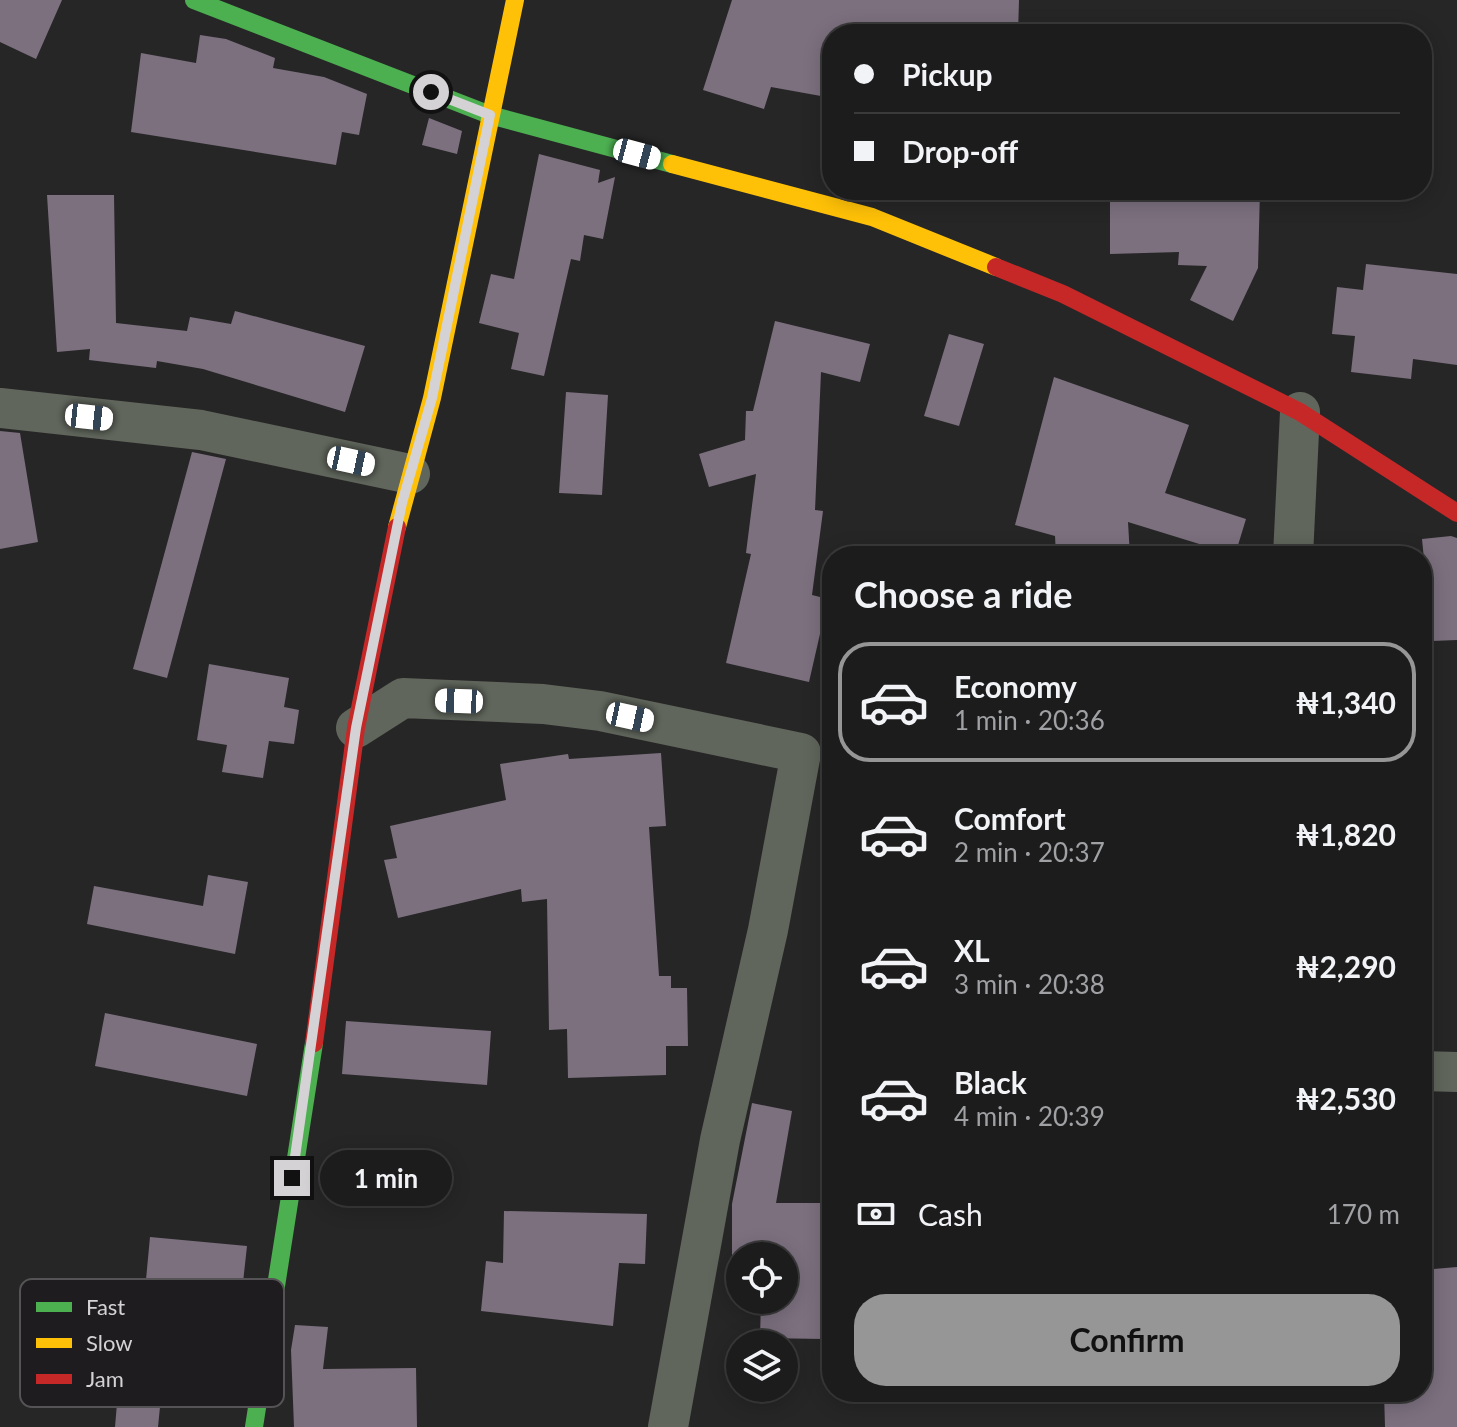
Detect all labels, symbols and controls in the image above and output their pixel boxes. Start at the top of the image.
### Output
text: Pickup [902,56,993,92]
route start [413,74,449,110]
text: Drop-off [902,133,1018,169]
car [611,136,663,172]
car [64,403,114,431]
car [325,444,377,478]
text: Choose a ride [854,572,1073,616]
icon: car [858,666,930,738]
text: Economy [954,668,1077,704]
text: ₦1,340 [1295,684,1396,720]
car [435,688,483,714]
car [604,700,656,734]
text: 1 min · 20:36 [954,704,1105,736]
icon: car [858,798,930,870]
text: Comfort [954,800,1066,836]
text: ₦1,820 [1295,816,1396,852]
text: 2 min · 20:37 [954,836,1105,868]
icon: car [858,930,930,1002]
text: XL [954,932,990,968]
text: ₦2,290 [1295,948,1396,984]
text: 3 min · 20:38 [954,968,1105,1000]
icon: car [858,1062,930,1134]
text: Black [954,1064,1027,1100]
text: ₦2,530 [1295,1080,1396,1116]
text: 4 min · 20:39 [954,1100,1105,1132]
callout: 1 min [320,1150,452,1206]
route end [274,1160,310,1196]
text: 1 min [354,1162,418,1194]
icon: cash [854,1192,898,1236]
text: Cash [918,1196,983,1232]
text: 170 m [1327,1198,1400,1230]
map controls [726,1242,798,1402]
button: locate [726,1242,798,1314]
legend [20,1279,284,1407]
text: Fast [86,1293,125,1320]
button: Confirm [854,1294,1400,1386]
text: Slow [86,1329,133,1356]
button: layers [726,1330,798,1402]
text: Jam [86,1365,124,1392]

